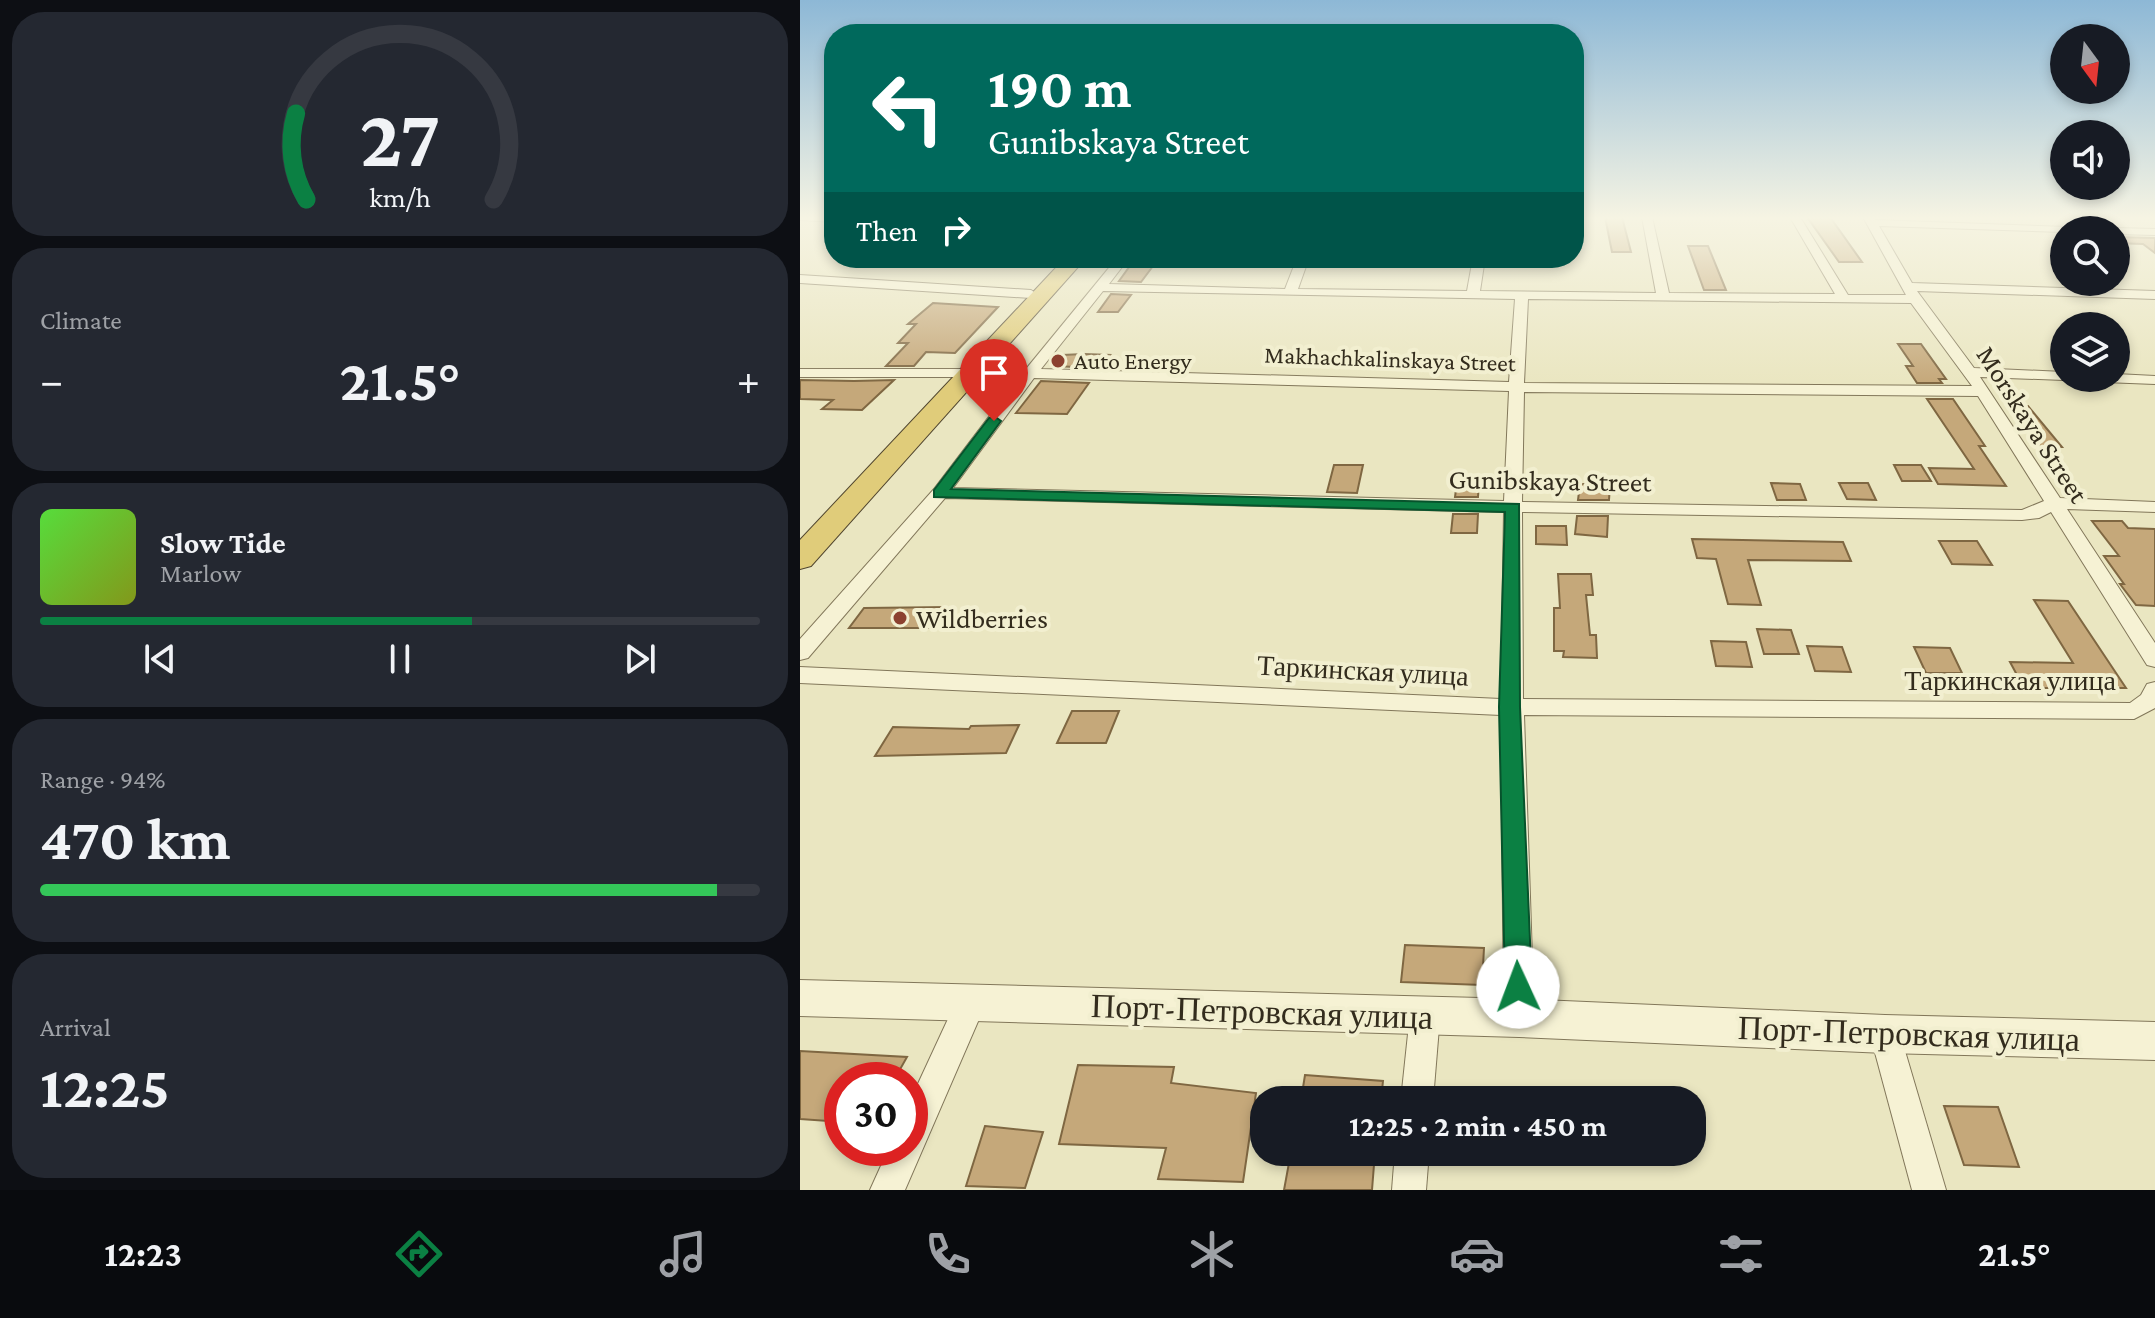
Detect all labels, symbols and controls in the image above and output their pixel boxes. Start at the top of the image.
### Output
north arrow [2050,24,2130,104]
map controls [2050,24,2130,392]
icon: left [856,56,960,160]
text: 190 m [988,57,1132,119]
text: 27 [360,90,440,183]
button: sound [2050,120,2130,200]
text: Gunibskaya Street [988,122,1249,162]
text: km/h [369,181,431,213]
icon: right [934,208,978,252]
text: Then [856,214,918,247]
button: search [2050,216,2130,296]
text: Climate [40,306,122,335]
button: layers [2050,312,2130,392]
pin [960,339,1028,421]
street label: Morskaya Street [1970,340,2095,509]
street label: Makhachkalinskaya Street [1264,341,1517,376]
text: 21.5° [339,346,461,413]
place label: Auto Energy [1074,347,1193,374]
icon: arrive [972,351,1016,395]
marker: Auto Energy [1049,352,1067,370]
text: − [40,356,63,404]
text: + [737,356,760,404]
street label: Gunibskaya Street [1448,463,1652,498]
text: Slow Tide [160,526,286,559]
text: Marlow [160,559,241,588]
place label: Wildberries [916,603,1048,634]
marker: Wildberries [891,609,909,627]
icon: previous [138,637,182,681]
icon: pause [378,637,422,681]
icon: next [618,637,662,681]
street label: Таркинская улица [1256,649,1470,692]
street label: Таркинская улица [1904,665,2116,696]
text: Range · 94% [40,765,166,794]
text: 470 km [40,805,230,872]
position arrow [1476,945,1560,1029]
street label: Порт-Петровская улица [1090,987,1434,1036]
street label: Порт-Петровская улица [1737,1009,2081,1058]
text: Arrival [40,1013,111,1042]
text: 12:25 [40,1053,170,1120]
speed limit sign: 30 [824,1062,928,1166]
text: 12:25 · 2 min · 450 m [1349,1109,1607,1142]
icon: directions [391,1226,447,1282]
icon: music [655,1226,711,1282]
icon: phone [920,1226,976,1282]
icon: climate [1184,1226,1240,1282]
icon: car [1449,1226,1505,1282]
icon: filters [1713,1226,1769,1282]
text: 12:23 [104,1234,182,1274]
text: 21.5° [1978,1234,2051,1274]

